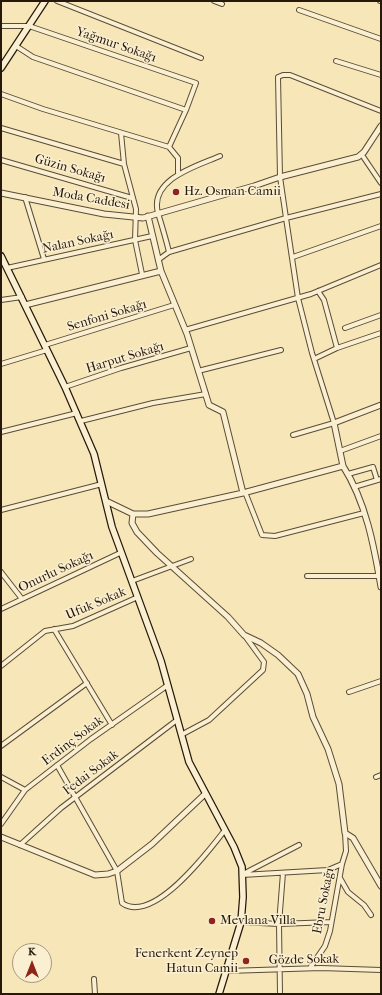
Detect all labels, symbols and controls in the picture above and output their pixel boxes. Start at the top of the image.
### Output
street label: Yağmur Sokağı [74,24,158,66]
street label: Güzin Sokağı [33,151,107,187]
place label: Hz. Osman Camii [184,184,281,200]
street label: Moda Caddesi [51,185,131,213]
marker: Hz. Osman Camii [171,187,181,197]
street label: Nalan Sokağı [41,227,115,257]
street label: Senfoni Sokağı [65,297,149,335]
street label: Harput Sokağı [84,339,166,377]
street label: Onurlu Sokağı [16,548,96,596]
street label: Ufuk Sokak [64,584,128,624]
street label: Erdinç Sokak [39,713,107,769]
street label: Fedai Sokak [60,747,122,799]
street label: Ebru Sokağı [310,867,338,935]
place label: Mevlana Villa [220,913,296,929]
marker: Mevlana Villa [207,916,217,926]
north arrow [12,943,52,983]
text: K [28,945,36,958]
place label: Fenerkent Zeynep Hatun Camii [135,946,238,977]
street label: Gözde Sokak [269,952,339,968]
marker: Fenerkent Zeynep Hatun Camii [241,956,251,966]

